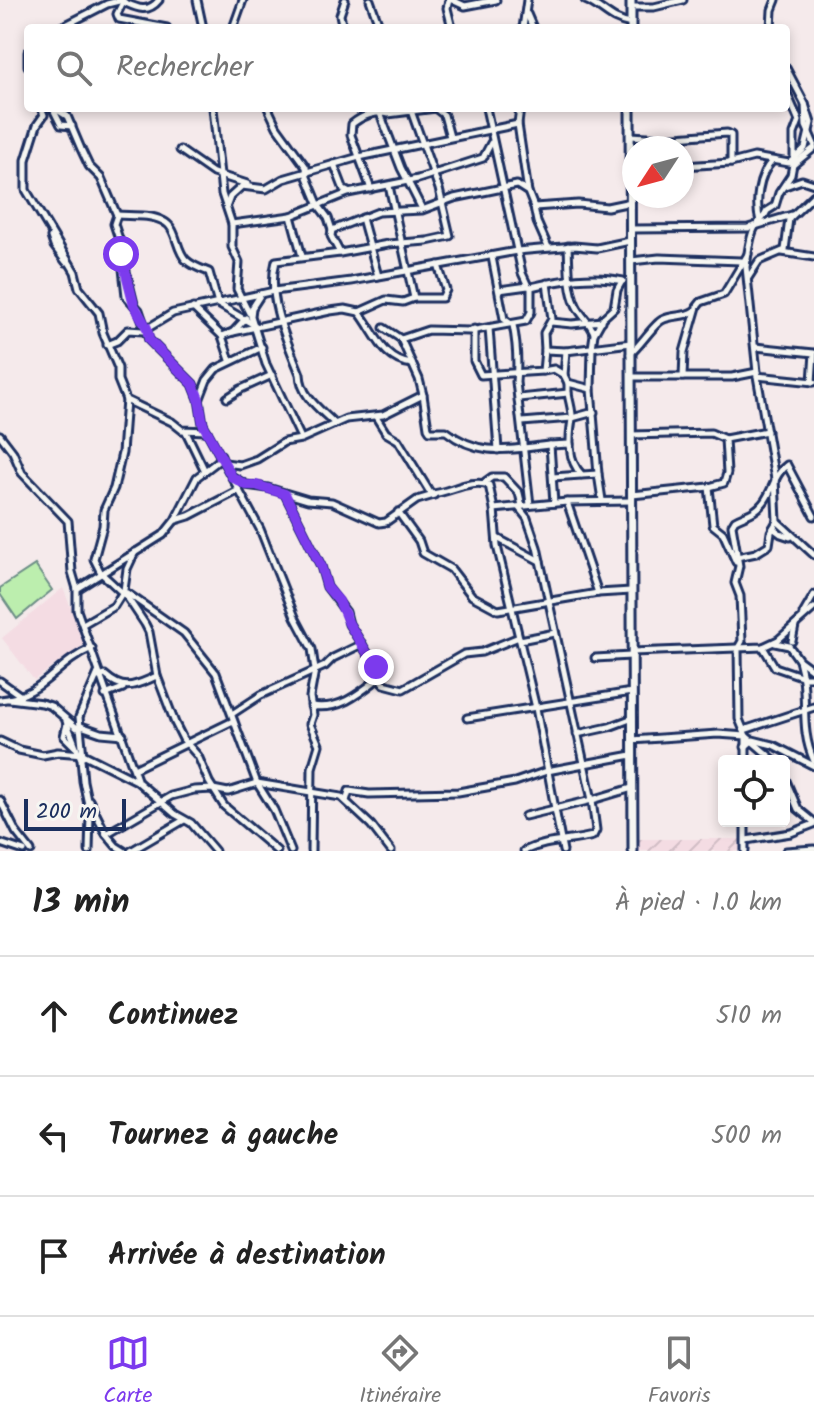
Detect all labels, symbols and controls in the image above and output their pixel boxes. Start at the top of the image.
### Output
search box [24,24,790,112]
text: Rechercher [116,44,253,92]
icon: search [52,46,96,90]
north arrow [622,136,694,208]
route start [103,236,139,272]
route end [358,649,394,685]
map controls [718,755,790,827]
button: locate [718,755,790,827]
scale bar [24,795,126,831]
text: 200 m [36,795,97,830]
text: 13 min [32,876,129,930]
text: À pied · 1.0 km [615,882,782,924]
text: Continuez [108,992,238,1040]
icon: ahead [32,994,76,1038]
text: 510 m [716,995,782,1037]
text: Tournez à gauche [108,1112,338,1160]
icon: left [32,1114,76,1158]
text: 500 m [711,1115,782,1157]
text: Arrivée à destination [108,1232,386,1280]
icon: arrive [32,1234,76,1278]
tab: Carte [103,1331,153,1414]
tab: Itinéraire [359,1331,441,1414]
tab: Favoris [648,1331,711,1414]

